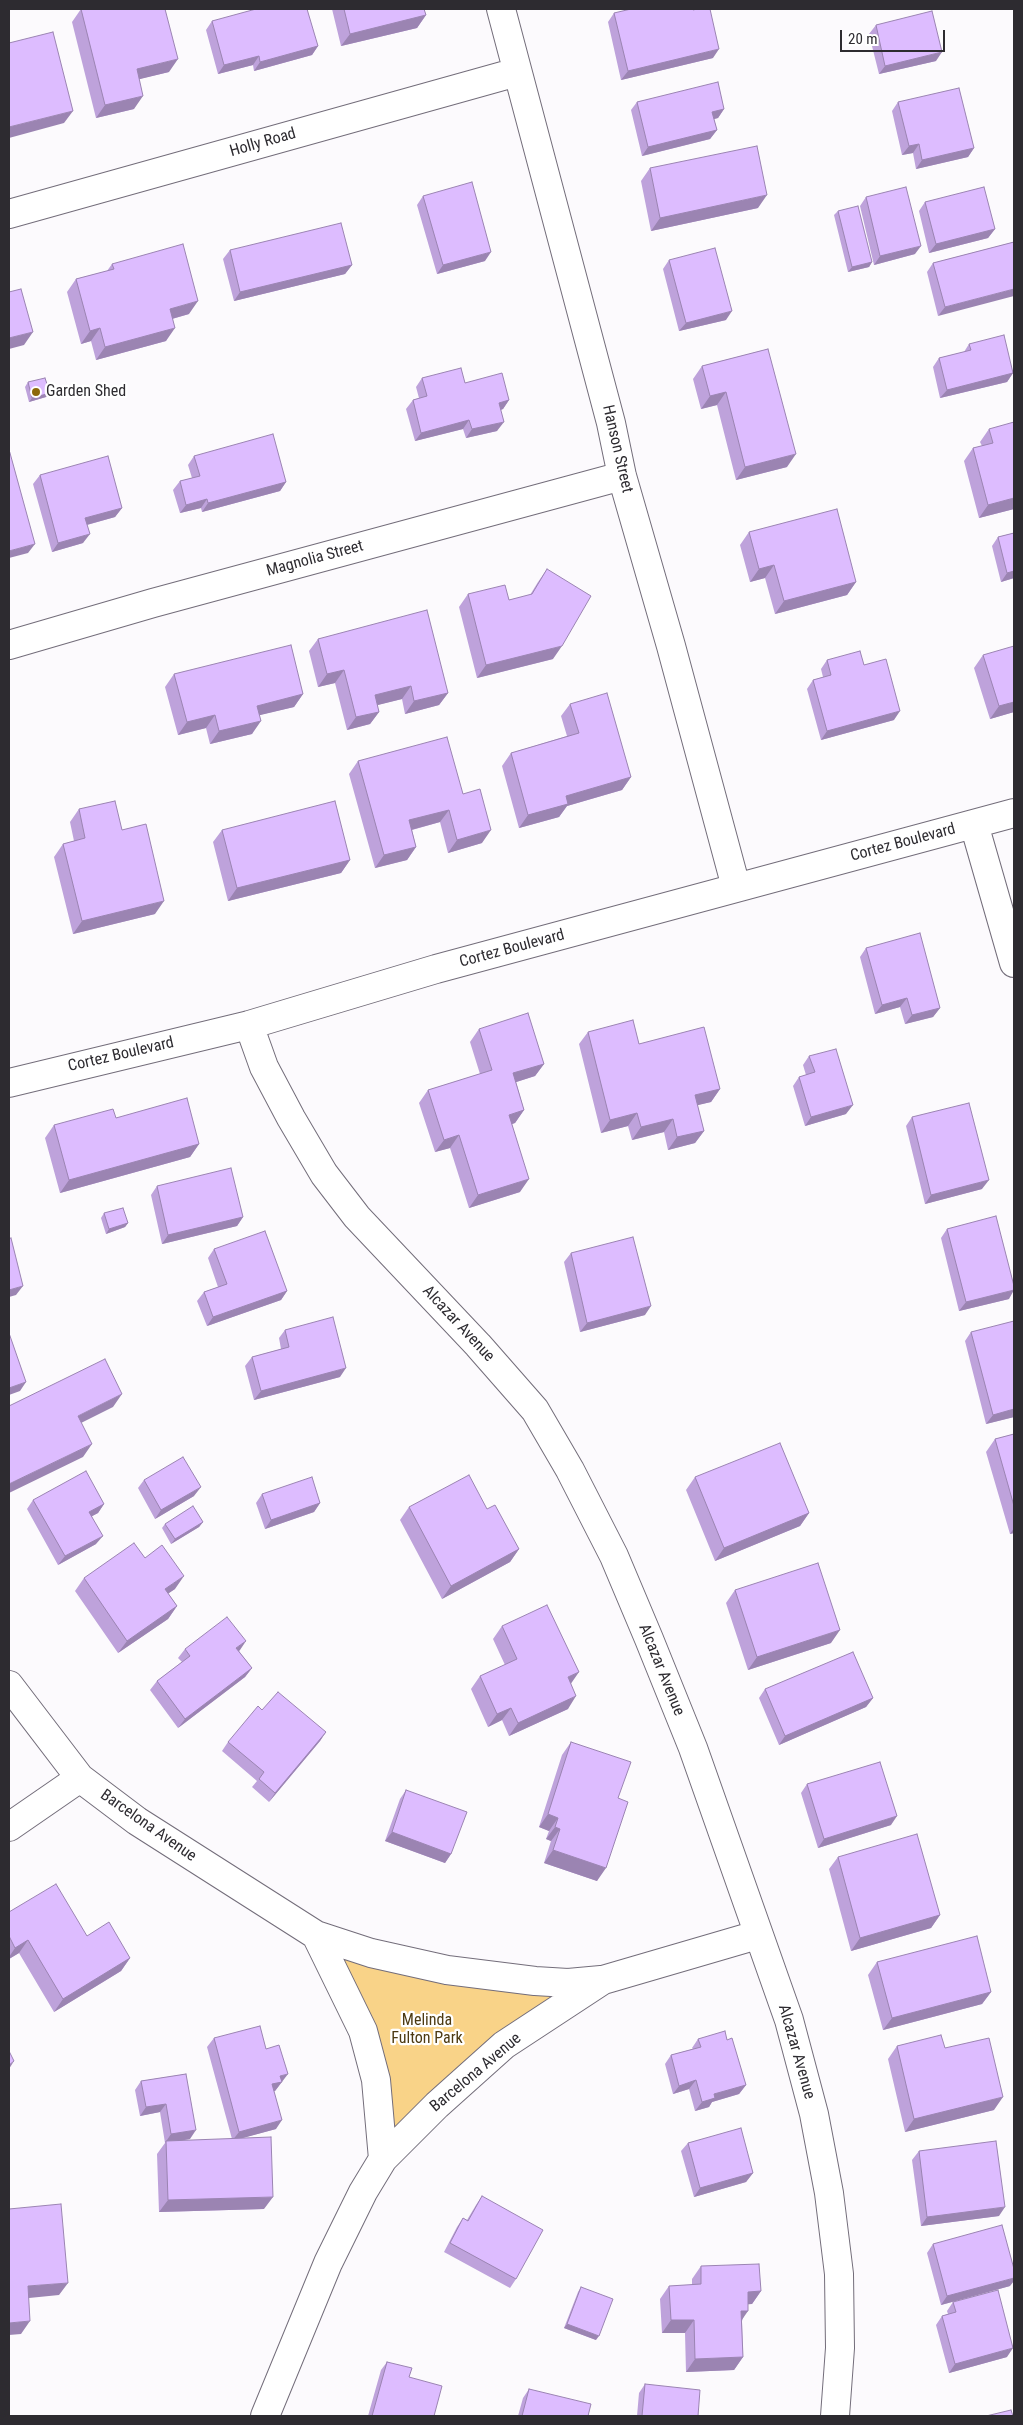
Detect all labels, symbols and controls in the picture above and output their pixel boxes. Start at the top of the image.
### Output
scale bar [843,20,948,52]
text: 20 m [848,30,878,48]
street label: Holly Road [228,124,298,162]
place label: Garden Shed [46,382,126,402]
marker: Garden Shed [30,386,42,398]
street label: Hanson Street [598,403,636,495]
street label: Magnolia Street [264,537,366,581]
street label: Cortez Boulevard [848,820,958,866]
street label: Cortez Boulevard [457,926,567,972]
street label: Cortez Boulevard [66,1034,176,1076]
street label: Alcazar Avenue [418,1282,498,1366]
street label: Alcazar Avenue [634,1621,688,1719]
street label: Barcelona Avenue [96,1786,200,1866]
street label: Alcazar Avenue [773,2003,819,2101]
park label: Melinda Fulton Park [391,2011,463,2049]
street label: Barcelona Avenue [427,2029,525,2117]

